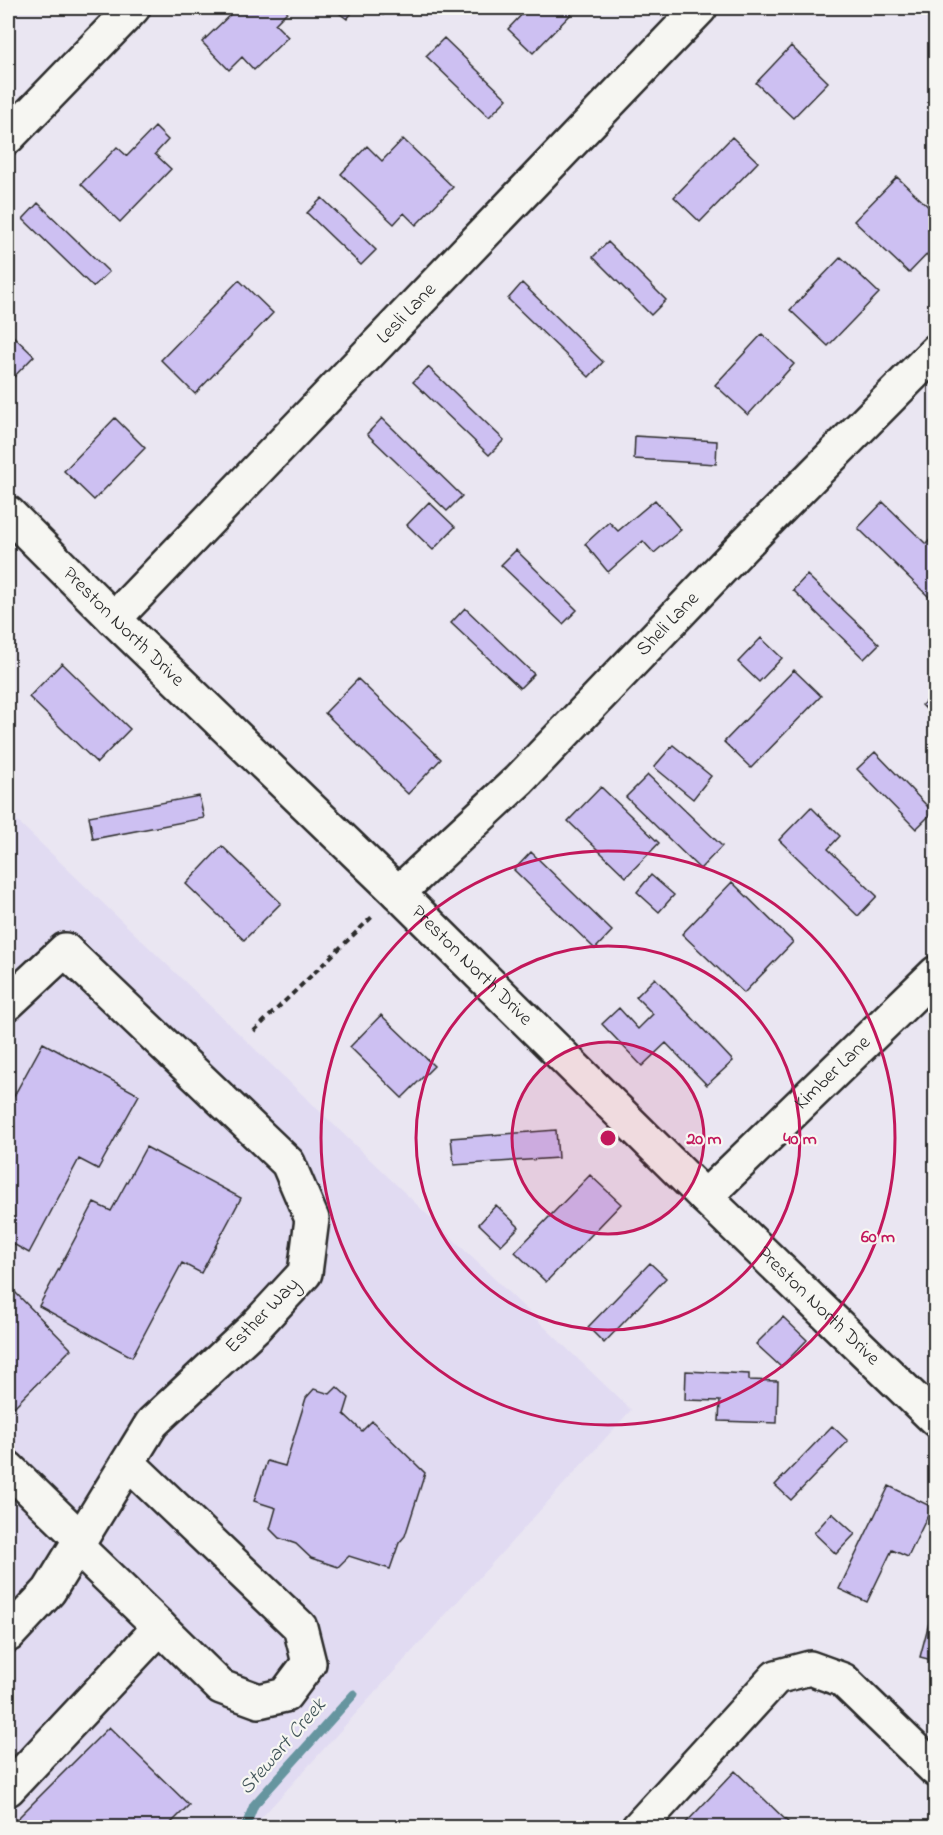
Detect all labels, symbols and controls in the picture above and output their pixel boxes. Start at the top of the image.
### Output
street label: Lesli Lane [370,276,443,351]
street label: Preston North Drive [55,560,191,694]
street label: Sheli Lane [630,585,706,663]
street label: Preston North Drive [404,899,539,1033]
street label: Kimber Lane [788,1029,878,1117]
text: 20 m [685,1127,722,1153]
text: 40 m [783,1127,817,1153]
centre of rings [598,1128,618,1148]
text: 60 m [861,1225,895,1251]
street label: Preston North Drive [750,1240,886,1373]
street label: Esther Way [219,1271,307,1361]
water label: Stewart Creek [232,1691,334,1802]

